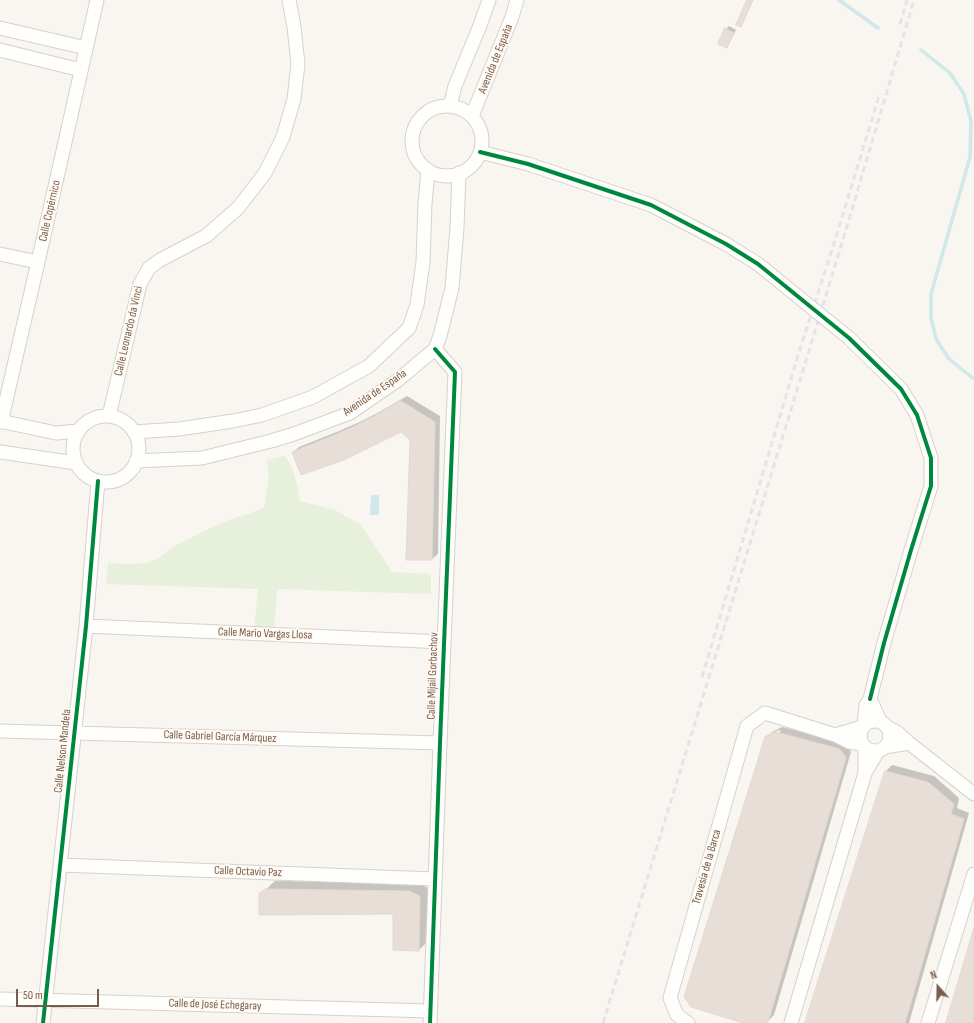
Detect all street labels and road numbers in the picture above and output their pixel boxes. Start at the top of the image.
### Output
street label: Avenida de España [476,22,516,96]
street label: Calle Copérnico [36,179,64,243]
street label: Calle Leonardo da Vinci [112,285,146,377]
street label: Avenida de España [340,366,410,420]
street label: Calle Mario Vargas Llosa [218,625,312,643]
street label: Calle Mijail Gorbachov [424,632,442,720]
street label: Calle Nelson Mandela [51,708,75,794]
street label: Calle Gabriel García Márquez [163,728,277,746]
street label: Travesía de la Barca [689,828,725,906]
street label: Calle Octavio Paz [214,864,282,880]
street label: Calle de José Echegaray [168,996,262,1014]

